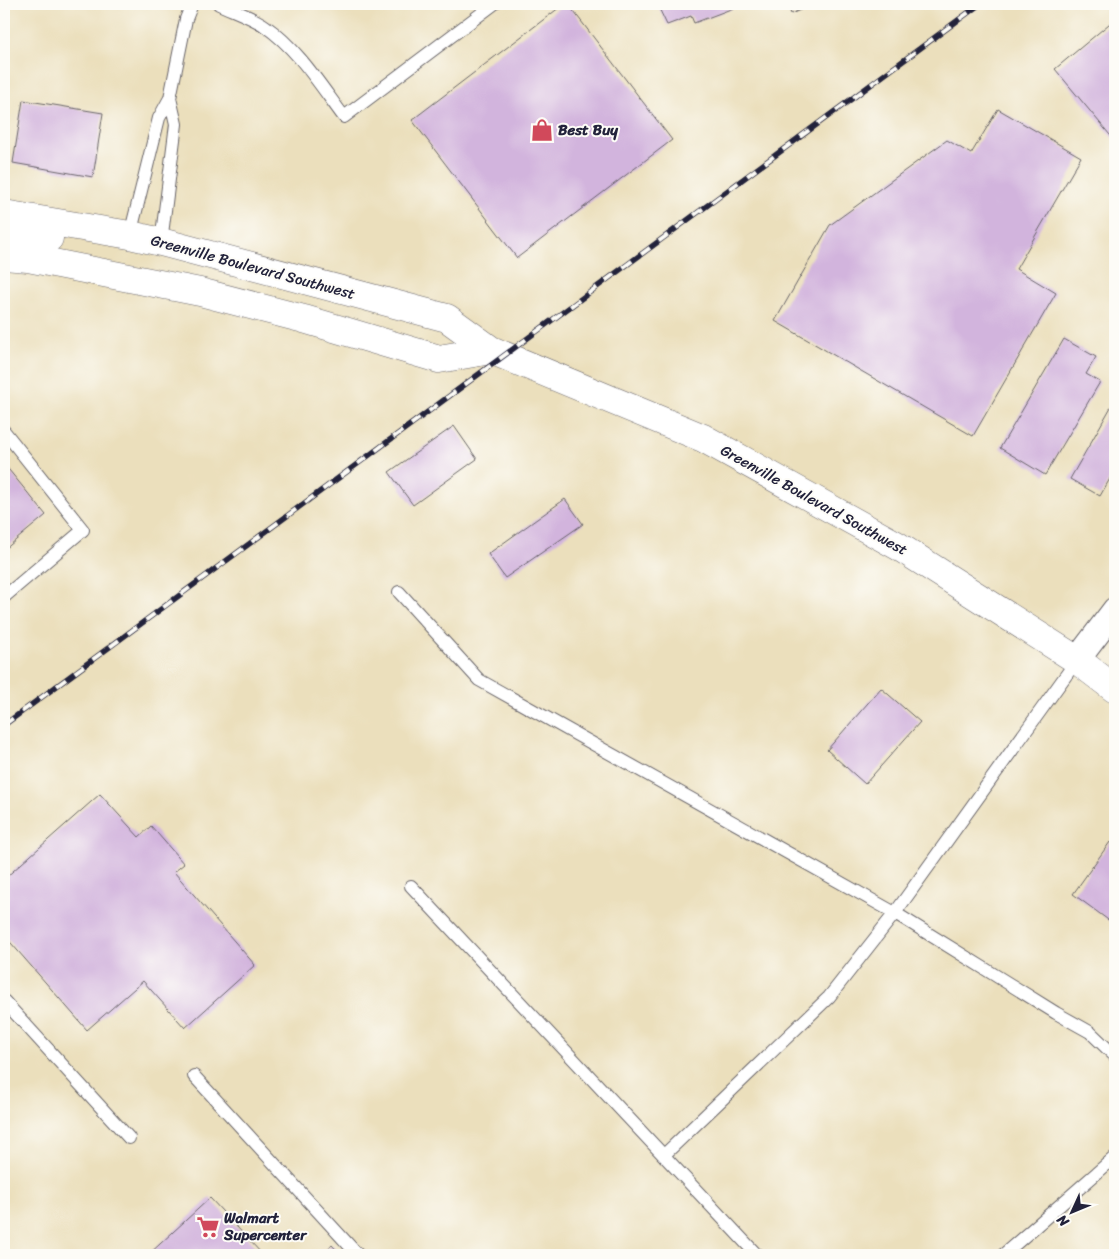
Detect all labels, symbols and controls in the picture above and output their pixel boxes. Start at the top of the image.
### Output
shop icon: Best Buy [529,117,555,143]
place label: Best Buy [558,117,618,143]
street label: Greenville Boulevard Southwest [148,227,359,307]
street label: Greenville Boulevard Southwest [716,438,913,563]
north arrow [1046,1186,1096,1236]
place label: Walmart Supercenter [223,1205,308,1248]
text: N [1050,1208,1076,1234]
supermarket icon: Walmart Supercenter [195,1214,221,1240]

